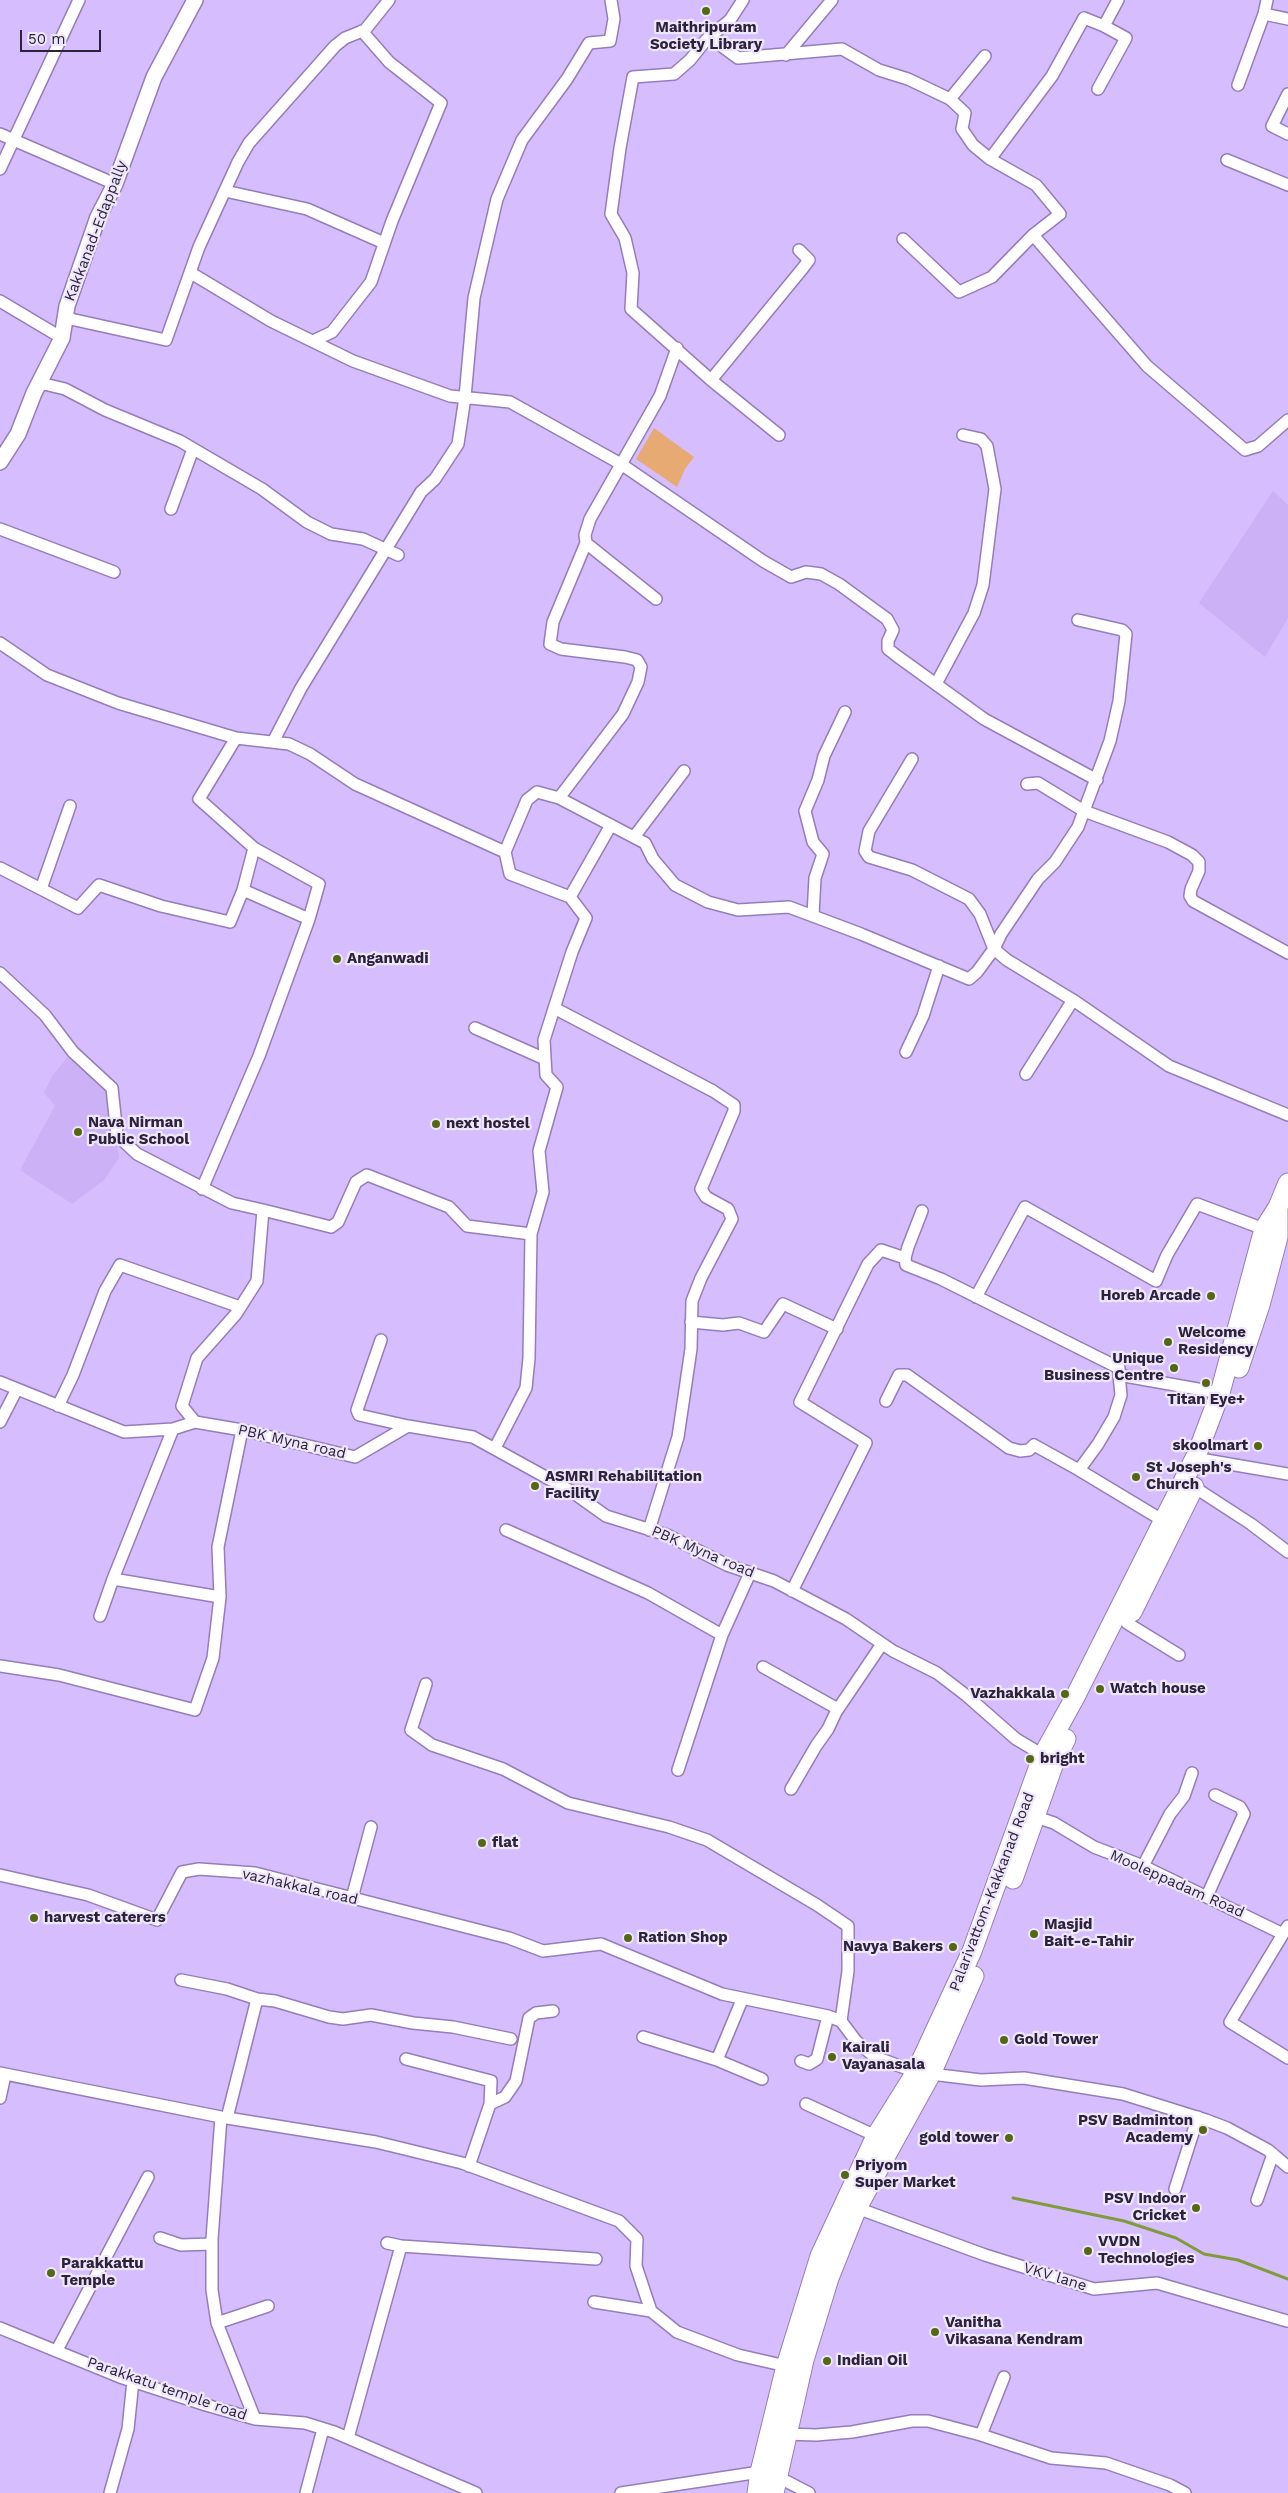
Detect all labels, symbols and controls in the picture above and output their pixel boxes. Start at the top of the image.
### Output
marker: Maithripuram Society Library [700,5,712,17]
place label: Maithripuram Society Library [650,19,762,54]
scale bar [22,20,104,52]
text: 50 m [28,30,65,48]
street label: Kakkanad-Edappally [61,158,131,304]
place label: Anganwadi [347,950,429,968]
marker: Anganwadi [331,953,343,965]
place label: Nava Nirman Public School [88,1114,189,1149]
place label: next hostel [446,1115,530,1133]
marker: next hostel [430,1118,442,1130]
marker: Nava Nirman Public School [72,1126,84,1138]
place label: Horeb Arcade [1100,1287,1201,1305]
marker: Horeb Arcade [1205,1290,1217,1302]
place label: Welcome Residency [1178,1324,1253,1359]
marker: Welcome Residency [1162,1336,1174,1348]
place label: Unique Business Centre [1044,1350,1164,1385]
marker: Unique Business Centre [1168,1362,1180,1374]
marker: Titan Eye+ [1200,1377,1212,1389]
place label: Titan Eye+ [1167,1391,1245,1409]
street label: PBK Myna road [236,1421,348,1463]
place label: skoolmart [1173,1437,1248,1455]
marker: skoolmart [1252,1440,1264,1452]
place label: St Joseph's Church [1146,1459,1232,1494]
place label: ASMRI Rehabilitation Facility [545,1468,702,1503]
marker: St Joseph's Church [1130,1471,1142,1483]
marker: ASMRI Rehabilitation Facility [529,1480,541,1492]
street label: PBK Myna road [649,1522,757,1582]
place label: Watch house [1110,1680,1206,1698]
marker: Watch house [1094,1683,1106,1695]
place label: Vazhakkala [970,1685,1055,1703]
marker: Vazhakkala [1059,1688,1071,1700]
place label: bright [1040,1750,1084,1768]
marker: bright [1024,1753,1036,1765]
street label: Palarivattom-Kakkanad Road [946,1790,1038,1994]
place label: flat [492,1834,518,1852]
marker: flat [476,1837,488,1849]
street label: Mooleppadam Road [1107,1846,1247,1922]
street label: vazhakkala road [240,1865,360,1909]
place label: harvest caterers [44,1909,166,1927]
marker: harvest caterers [28,1912,40,1924]
place label: Masjid Bait-e-Tahir [1044,1916,1134,1951]
marker: Masjid Bait-e-Tahir [1028,1928,1040,1940]
place label: Ration Shop [638,1929,728,1947]
marker: Ration Shop [622,1932,634,1944]
place label: Navya Bakers [843,1938,943,1956]
marker: Navya Bakers [947,1941,959,1953]
place label: Gold Tower [1014,2031,1098,2049]
marker: Gold Tower [998,2034,1010,2046]
place label: Kairali Vayanasala [842,2039,925,2074]
marker: Kairali Vayanasala [826,2051,838,2063]
place label: PSV Badminton Academy [1078,2112,1193,2147]
marker: PSV Badminton Academy [1197,2124,1209,2136]
place label: gold tower [919,2129,999,2147]
marker: gold tower [1003,2132,1015,2144]
place label: Priyom Super Market [855,2157,956,2192]
marker: Priyom Super Market [839,2169,851,2181]
place label: PSV Indoor Cricket [1104,2190,1186,2225]
marker: PSV Indoor Cricket [1190,2202,1202,2214]
place label: VVDN Technologies [1098,2233,1194,2268]
marker: VVDN Technologies [1082,2245,1094,2257]
place label: Parakkattu Temple [61,2255,144,2290]
street label: VKV lane [1021,2259,1089,2295]
marker: Parakkattu Temple [45,2267,57,2279]
place label: Vanitha Vikasana Kendram [945,2314,1083,2349]
marker: Vanitha Vikasana Kendram [929,2326,941,2338]
place label: Indian Oil [837,2352,907,2370]
street label: Parakkatu temple road [85,2353,249,2425]
marker: Indian Oil [821,2355,833,2367]

